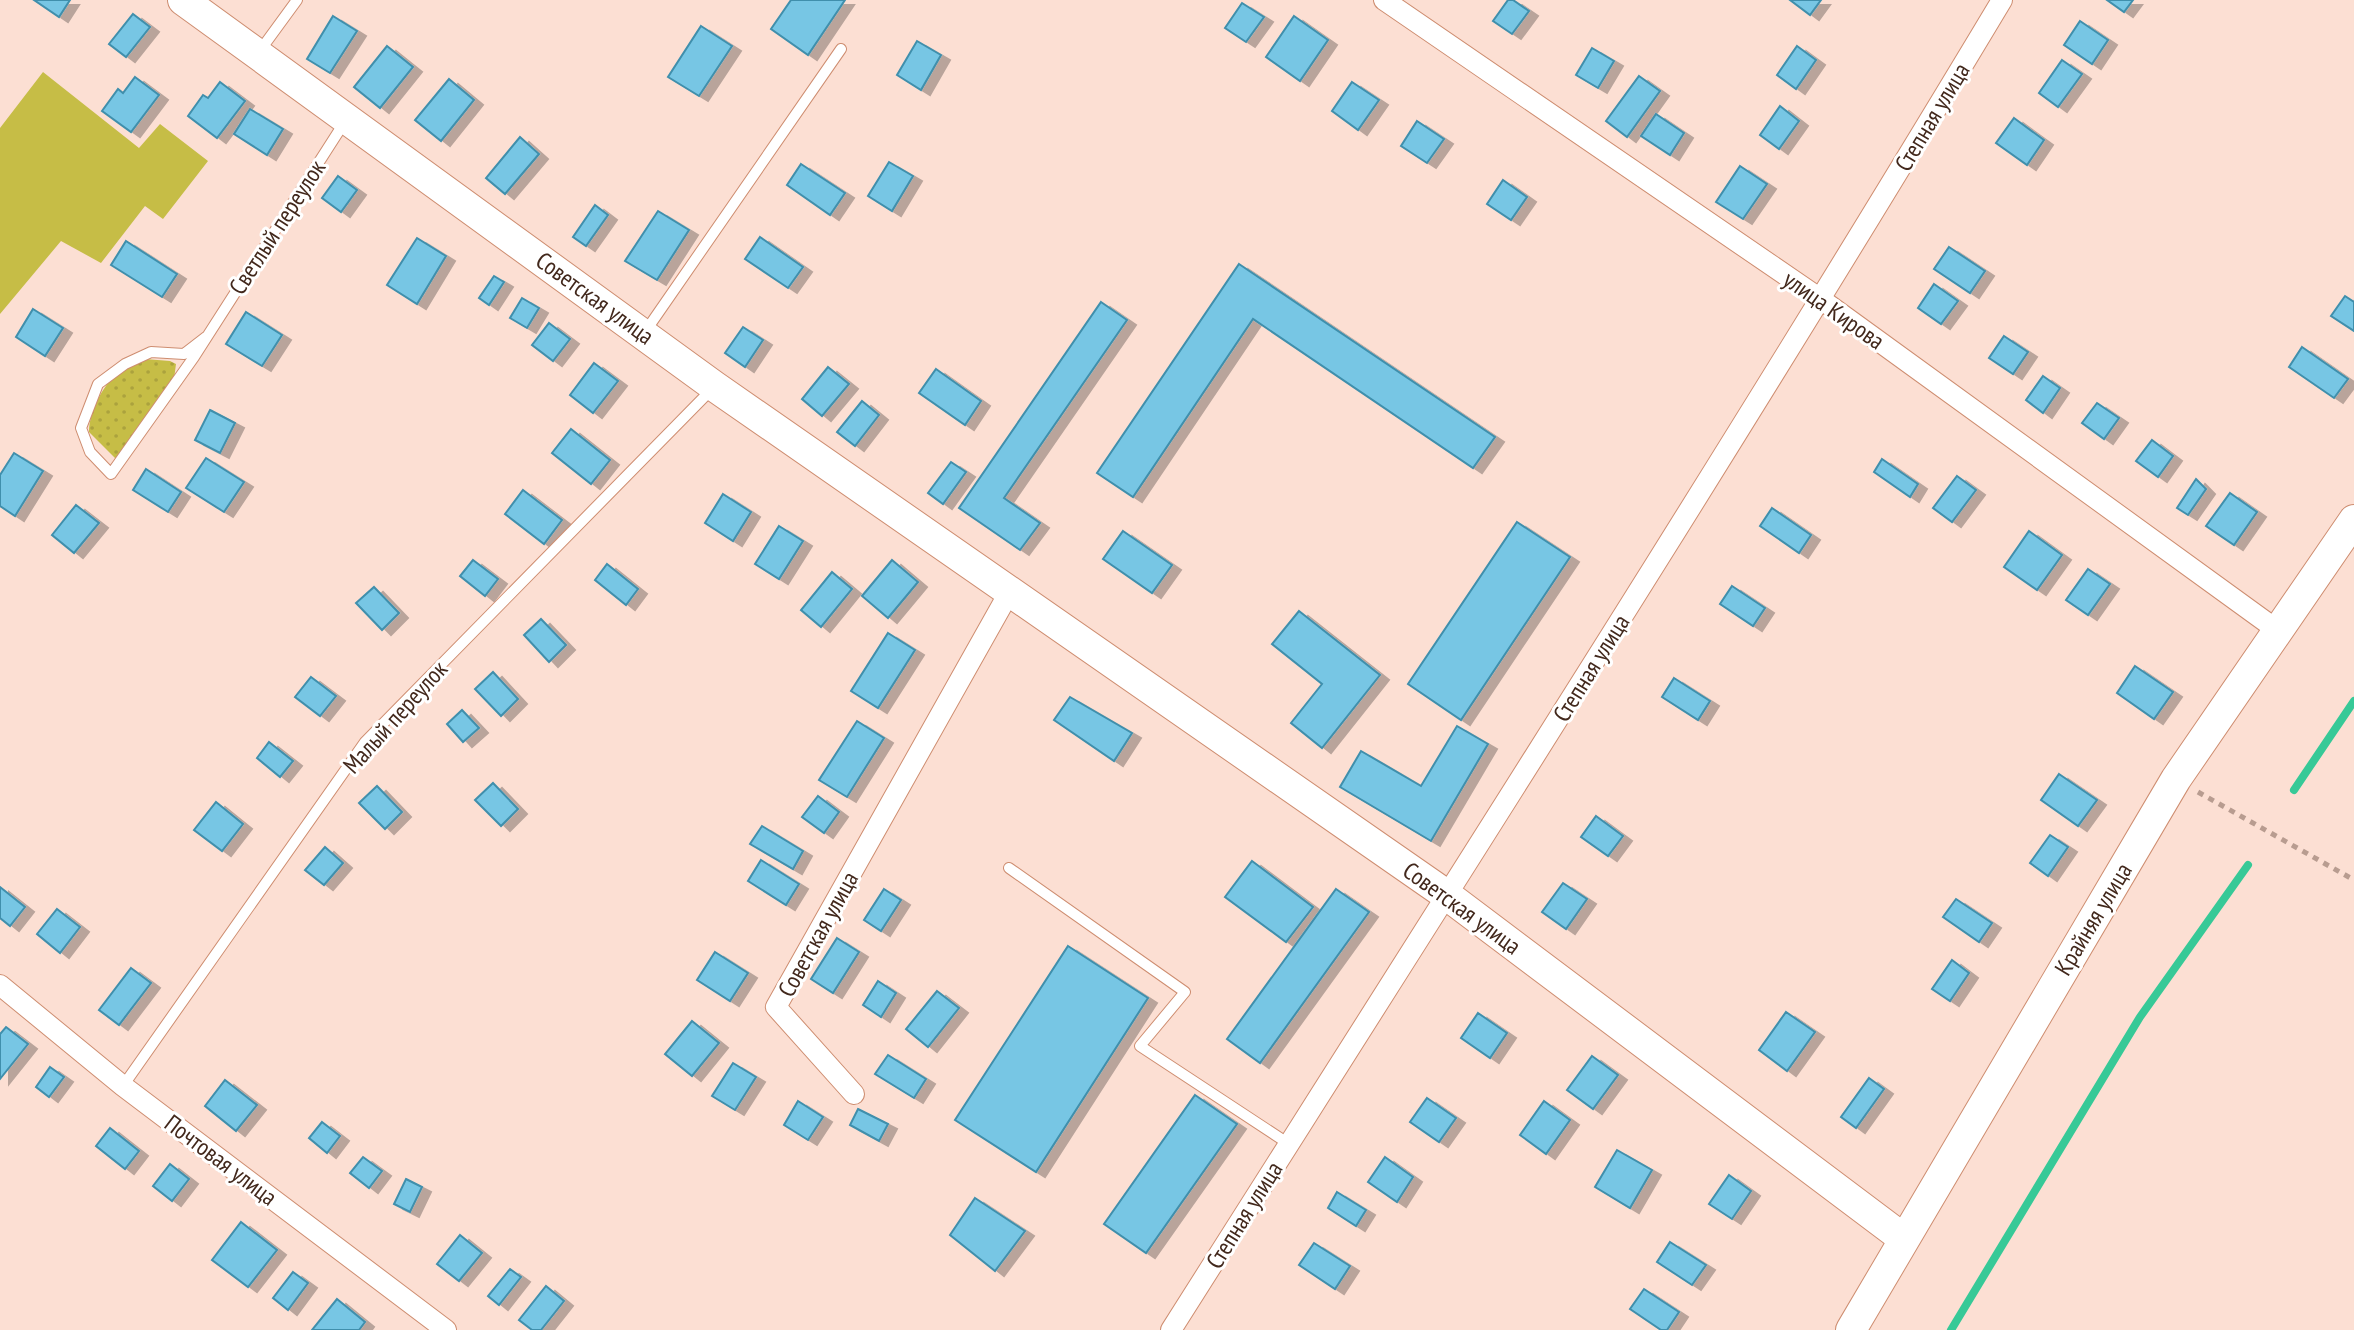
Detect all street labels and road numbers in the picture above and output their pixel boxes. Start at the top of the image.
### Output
street label: Степная улица [1888,57,1976,177]
street label: Светлый переулок [222,153,332,300]
street label: Советская улица [530,245,660,351]
street label: улица Кирова [1777,264,1891,356]
street label: Степная улица [1546,609,1636,727]
street label: Малый переулок [336,653,454,780]
street label: Советская улица [1397,855,1527,961]
street label: Крайняя улица [2047,857,2139,981]
street label: Советская улица [771,866,865,1002]
street label: Почтовая улица [159,1108,283,1212]
street label: Степная улица [1199,1156,1289,1274]

